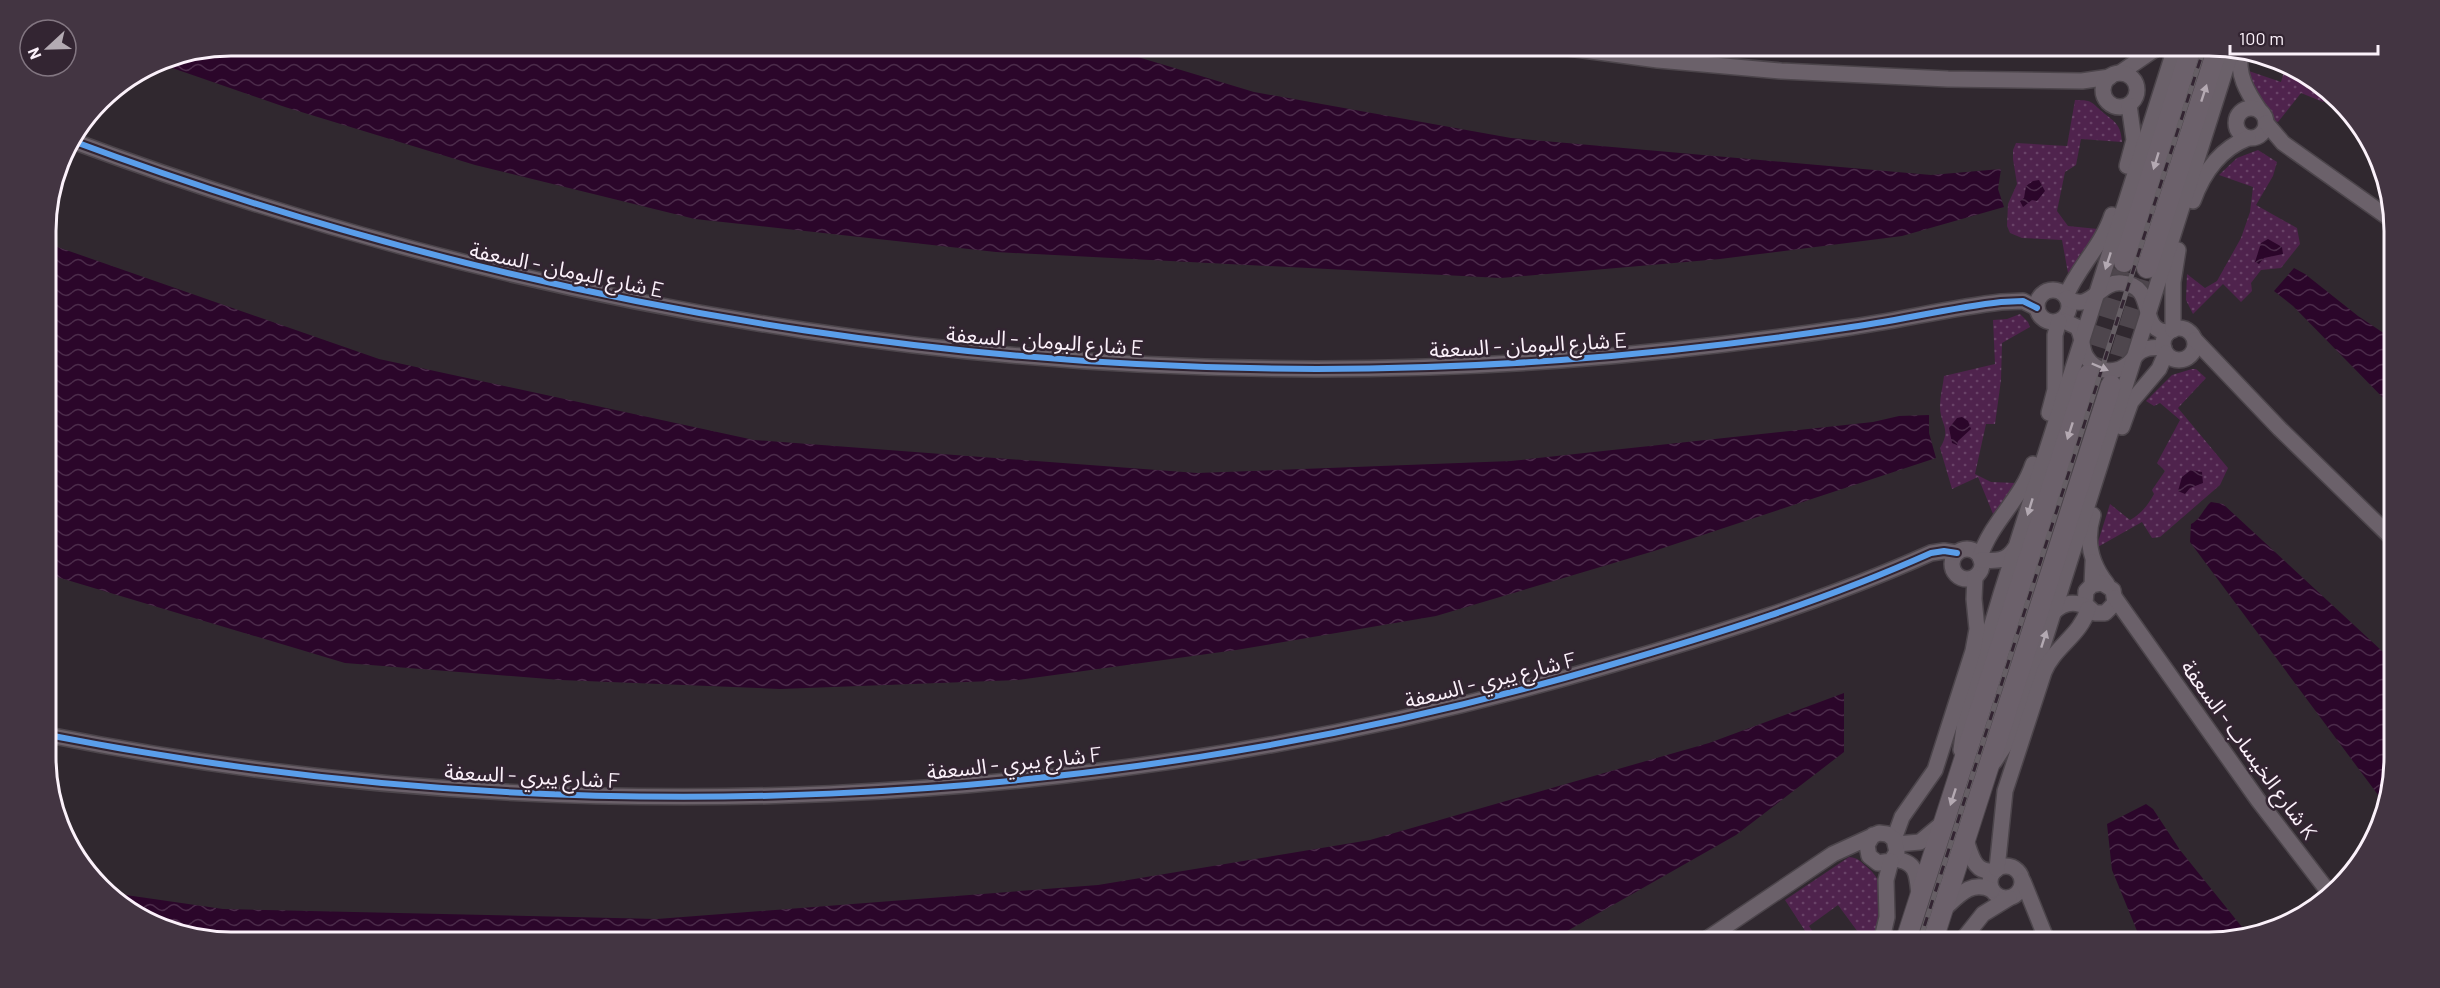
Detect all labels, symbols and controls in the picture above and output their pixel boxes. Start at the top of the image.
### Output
north arrow [18,18,78,78]
scale bar [2230,18,2378,56]
text: 100 m [2239,27,2284,49]
text: N [23,45,44,62]
one-way arrow [2199,84,2209,102]
one-way arrow [2151,152,2160,170]
street label: شارع البومان - السعفة E [467,236,666,306]
one-way arrow [2102,252,2112,270]
street label: شارع البومان - السعفة E [945,321,1144,363]
street label: شارع البومان - السعفة E [1429,326,1628,366]
one-way arrow [2091,362,2109,372]
one-way arrow [2065,422,2074,440]
one-way arrow [2024,498,2034,516]
one-way arrow [2040,630,2050,648]
street label: شارع يبري - السعفة F [1402,646,1579,717]
street label: شارع الخيساب - السعفة K [2173,655,2323,846]
street label: شارع يبري - السعفة F [925,740,1103,788]
street label: شارع يبري - السعفة F [443,758,620,797]
one-way arrow [1947,788,1957,806]

